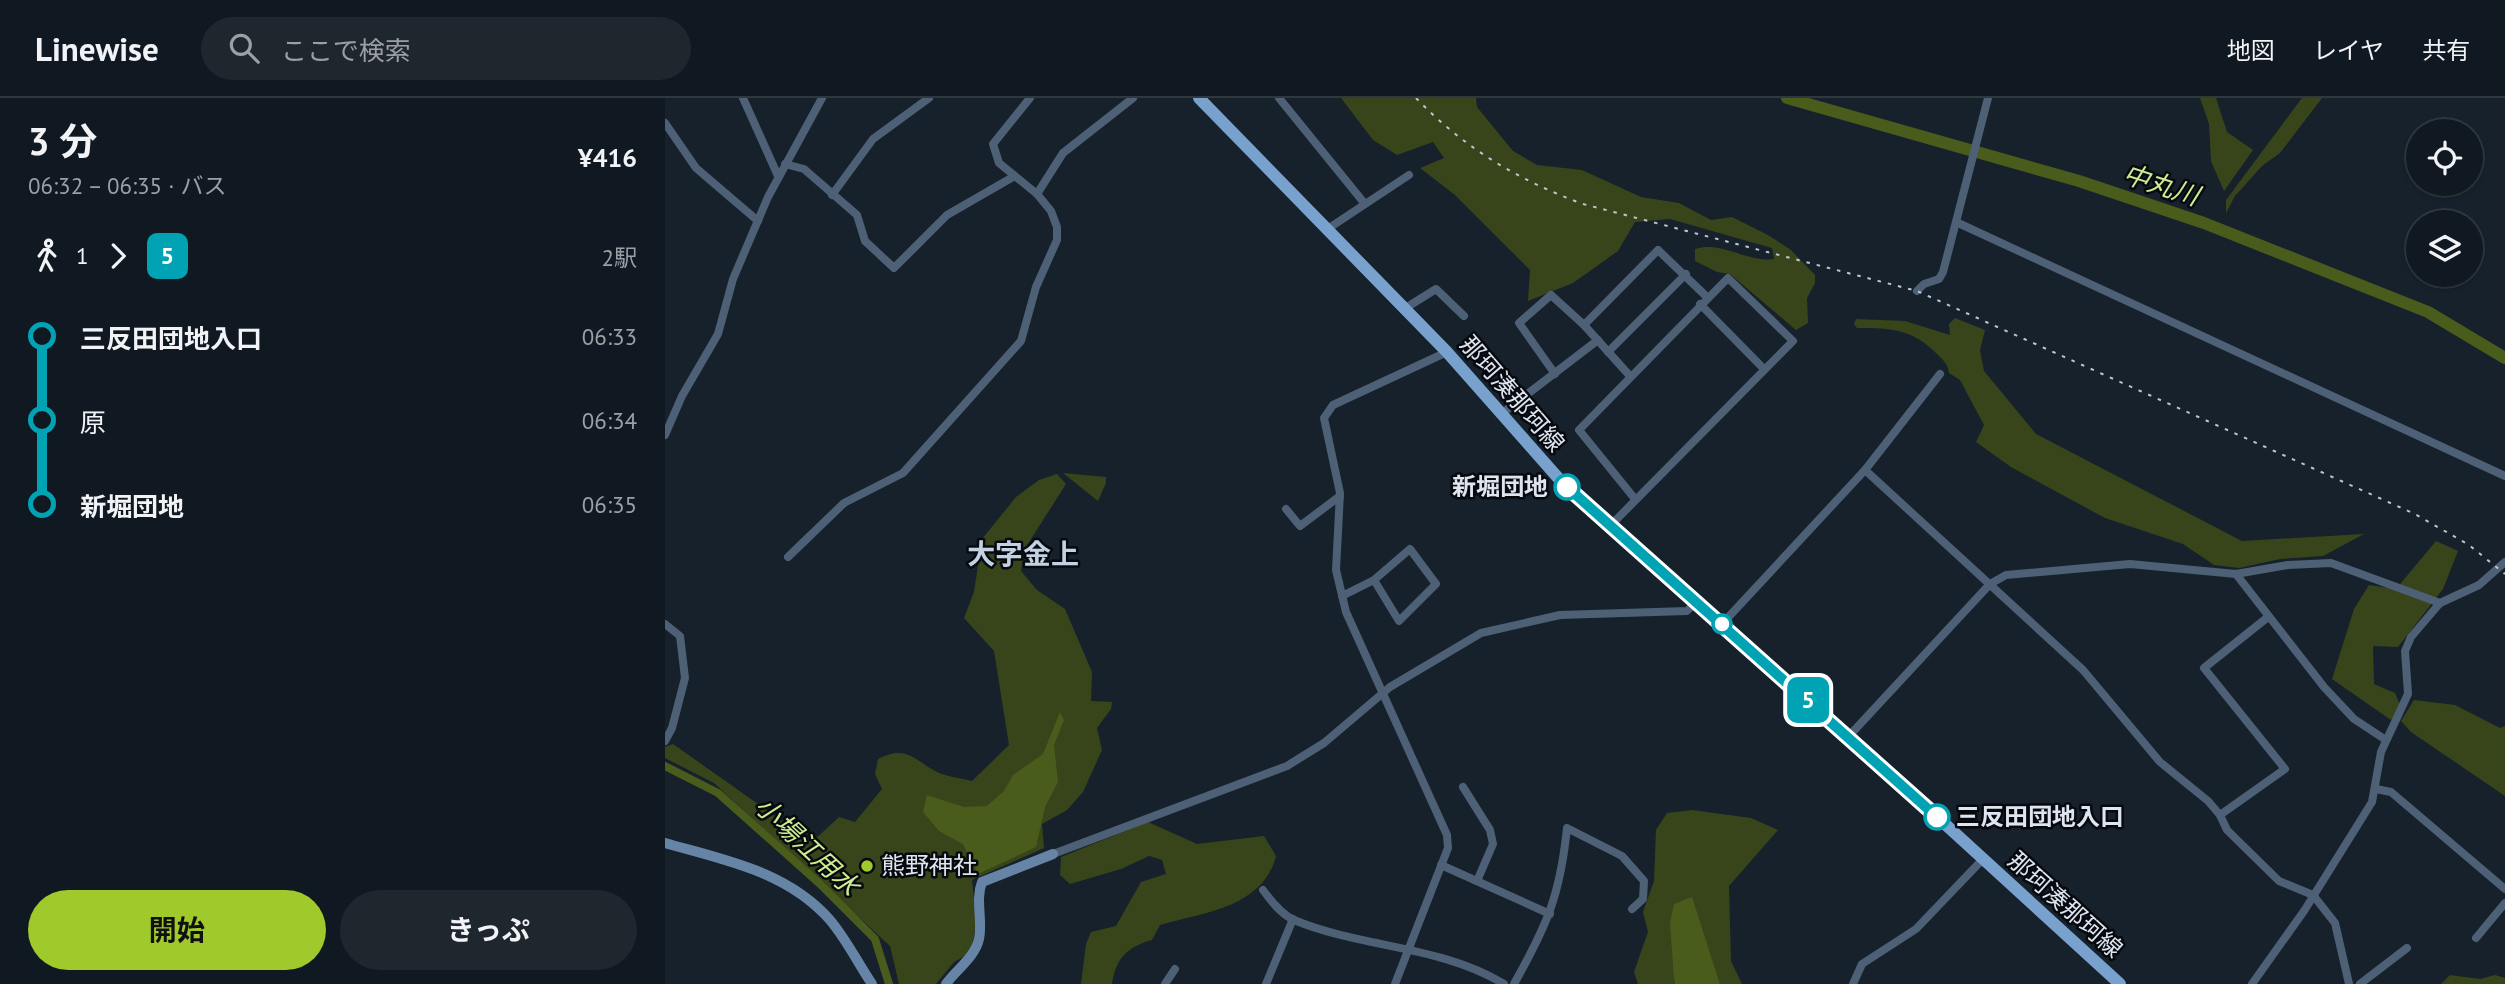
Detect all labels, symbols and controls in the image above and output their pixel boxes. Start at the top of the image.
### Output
search box [201,17,691,80]
text: Linewise [35,27,159,70]
icon: search [225,29,263,67]
text: ここで検索 [281,34,411,67]
text: 地図 [2227,35,2275,66]
text: レイヤ [2313,35,2384,66]
text: 共有 [2422,35,2470,66]
text: 3 分 [28,116,97,165]
map controls [2406,119,2483,287]
button: locate [2406,119,2483,196]
text: ¥416 [578,141,637,174]
water label: 中丸川 [2119,157,2206,213]
text: 06:32 – 06:35 · バス [28,171,227,200]
button: layers [2406,210,2483,287]
icon: walk [28,237,66,275]
icon: forward [99,237,137,275]
text: 5 [161,240,174,271]
text: 1 [76,241,89,270]
text: 2駅 [601,243,637,272]
text: 三反田団地入口 [80,322,262,355]
text: 06:33 [582,322,637,351]
street label: 那珂湊那珂線 [1453,329,1571,458]
text: 原 [80,406,106,439]
text: 06:34 [582,406,637,435]
place label: 新堀団地 [1452,471,1548,502]
marker: 新堀団地 [1554,474,1580,500]
text: 新堀団地 [80,490,184,523]
text: 06:35 [582,490,637,519]
district label: 大字金上 [967,535,1079,572]
unlabelled marker [1712,614,1732,634]
line badge: 5 [1785,677,1831,723]
text: 5 [1801,684,1815,715]
water label: 小場江用水 [749,789,868,904]
place label: 三反田団地入口 [1956,801,2124,832]
marker: 三反田団地入口 [1924,804,1950,830]
street label: 那珂湊那珂線 [2001,845,2129,964]
place label: 熊野神社 [881,850,977,881]
marker: 熊野神社 [859,858,875,874]
button: 開始 [28,890,326,970]
button: きっぷ [340,890,637,970]

